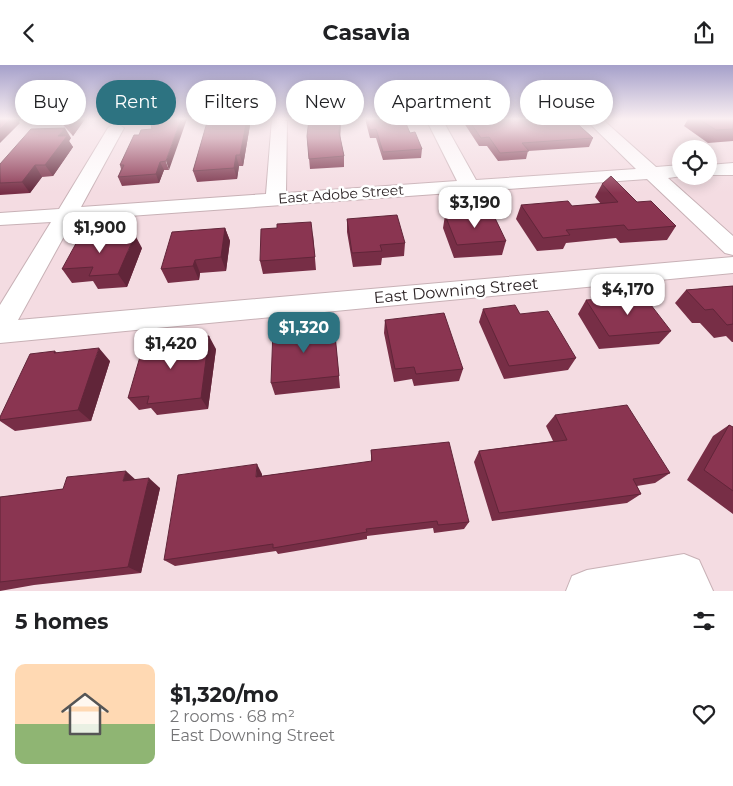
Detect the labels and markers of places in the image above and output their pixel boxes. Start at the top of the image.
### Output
pin: $3,190 [434,186,516,229]
pin: $1,900 [59,211,141,254]
pin: $4,170 [587,273,669,316]
pin: $1,320 [263,311,345,354]
pin: $1,420 [130,327,212,370]

